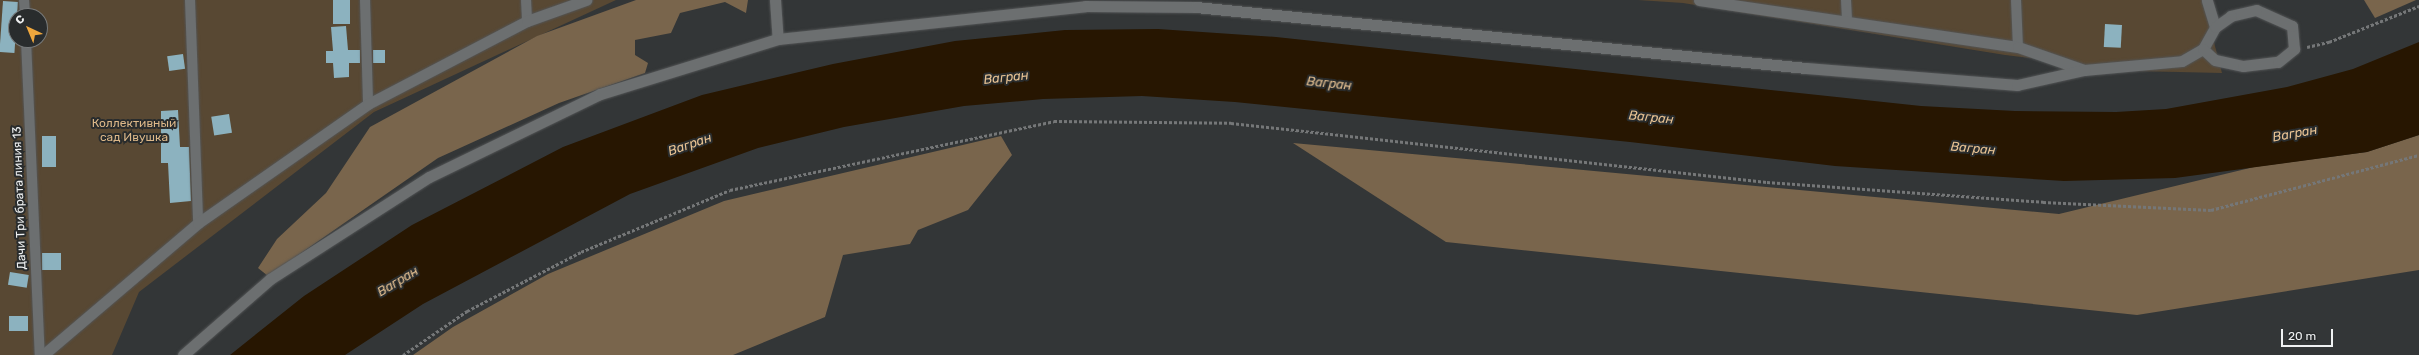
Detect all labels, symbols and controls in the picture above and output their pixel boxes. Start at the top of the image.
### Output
north arrow [8,8,48,48]
text: С [13,12,27,27]
water label: Вагран [983,68,1029,88]
water label: Вагран [1306,74,1352,94]
water label: Вагран [1628,108,1674,128]
park label: Коллективный сад Ивушка [92,117,176,145]
water label: Вагран [2271,122,2319,146]
street label: Дачи Три брата линия 13 [10,126,30,270]
water label: Вагран [666,130,714,160]
water label: Вагран [1950,139,1996,159]
water label: Вагран [375,264,421,300]
scale bar [2283,321,2335,347]
text: 20 m [2288,329,2316,343]

